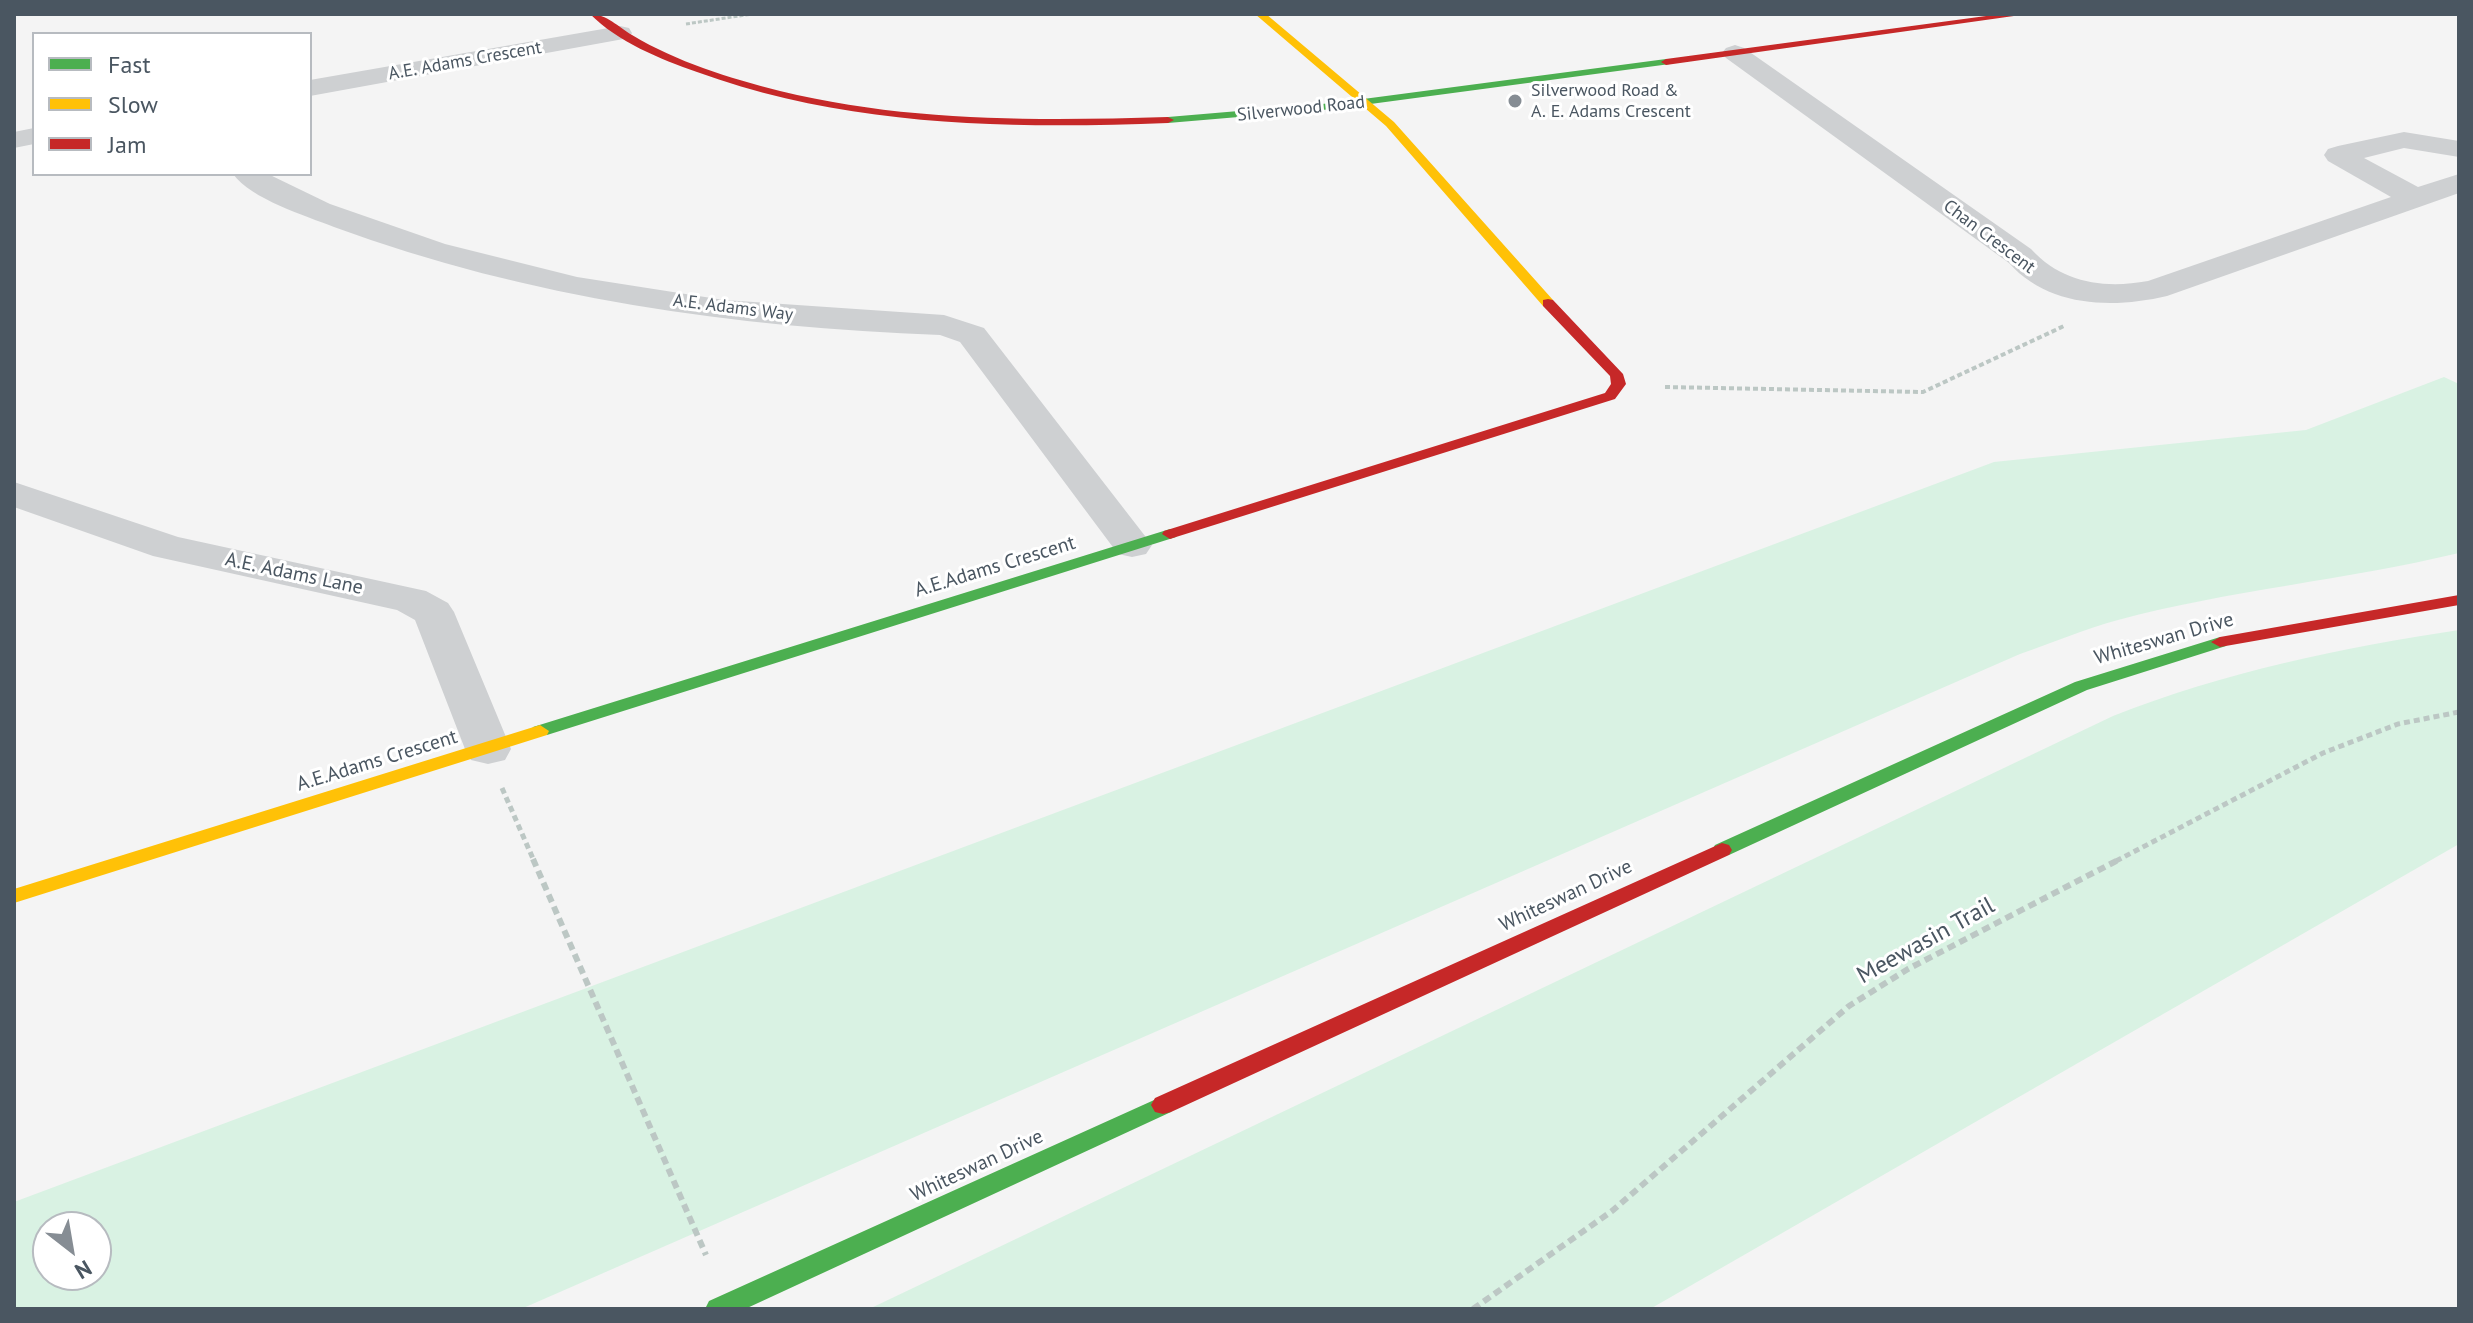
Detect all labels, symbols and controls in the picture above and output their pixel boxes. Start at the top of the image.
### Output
legend [32,32,312,176]
street label: A.E. Adams Crescent [387,37,543,85]
text: Fast [108,49,151,80]
place label: Silverwood Road & A. E. Adams Crescent [1531,80,1691,122]
text: Slow [108,89,158,120]
street label: Silverwood Road [1236,92,1366,126]
marker: Silverwood Road & A. E. Adams Crescent [1506,92,1524,110]
text: Jam [108,129,146,160]
street label: Chan Crescent [1939,195,2039,279]
street label: A.E. Adams Way [672,290,794,326]
street label: A.E.Adams Crescent [912,531,1078,603]
street label: A.E. Adams Lane [223,548,365,600]
street label: Whiteswan Drive [2092,608,2236,670]
street label: A.E.Adams Crescent [294,725,460,797]
street label: Whiteswan Drive [1496,855,1636,937]
street label: Meewasin Trail [1852,891,2000,991]
street label: Whiteswan Drive [907,1125,1047,1207]
north arrow [32,1211,112,1291]
text: N [70,1254,97,1286]

